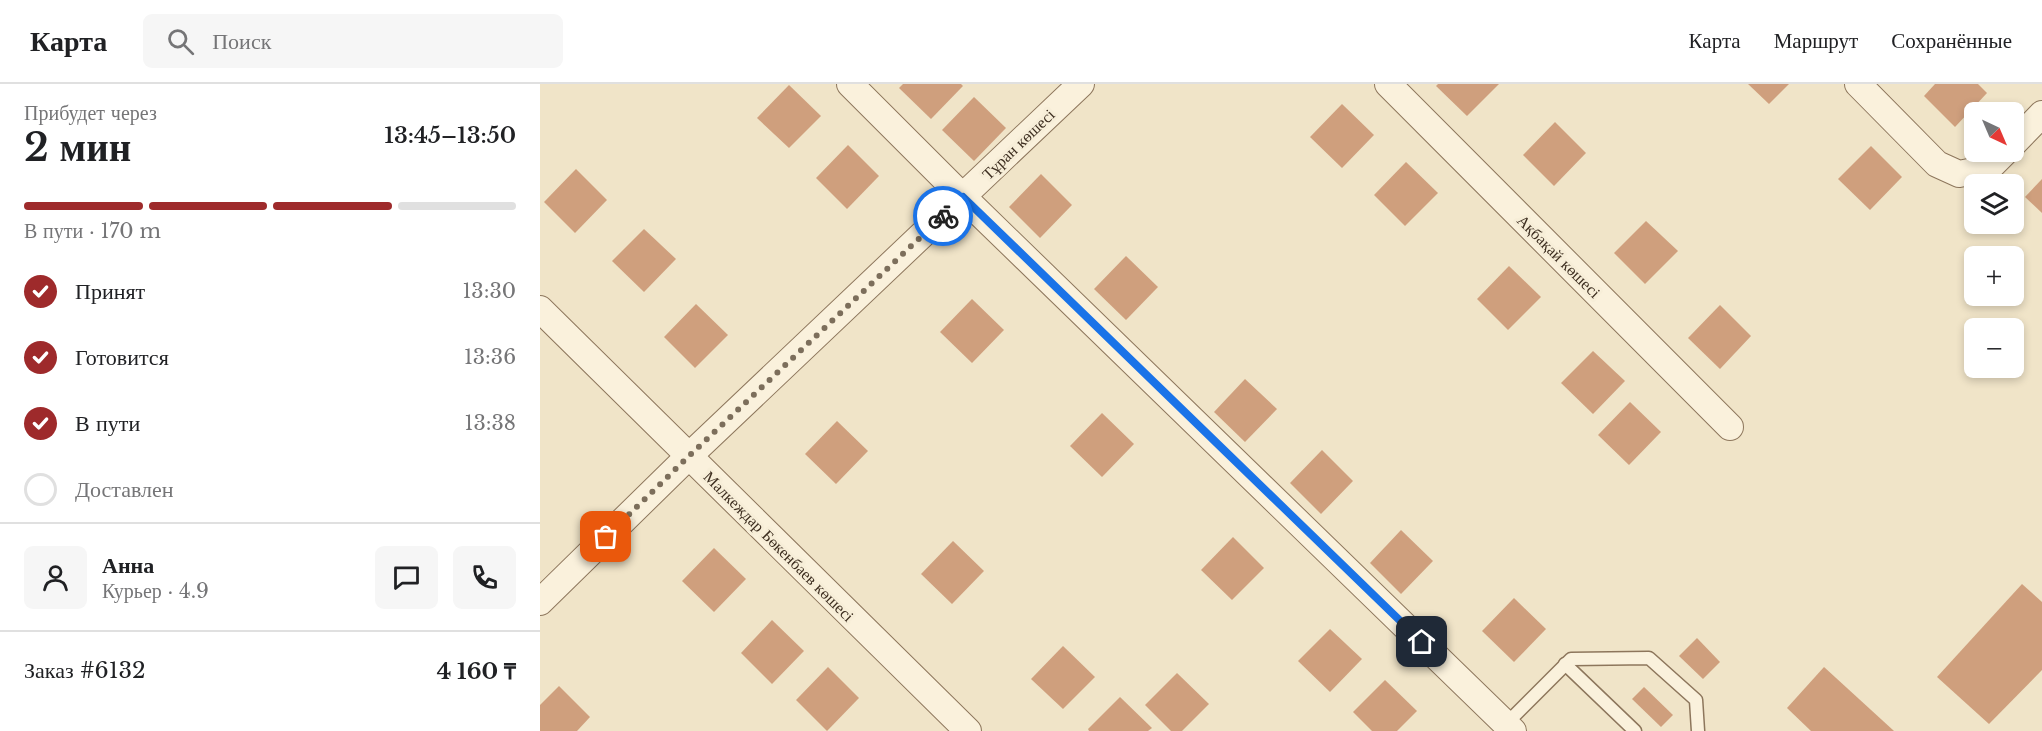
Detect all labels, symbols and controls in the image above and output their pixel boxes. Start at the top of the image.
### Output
search box [143,14,563,68]
text: Карта [30,24,107,59]
icon: search [164,25,197,58]
text: Поиск [212,28,271,55]
text: Карта [1689,28,1741,54]
text: Маршрут [1774,28,1858,54]
text: Сохранённые [1891,28,2012,54]
text: Прибудет через [24,101,157,125]
north arrow [1964,102,2024,162]
map controls [1964,102,2024,378]
street label: Тұран көшесі [978,104,1059,184]
text: 13:45–13:50 [384,122,516,149]
text: 2 мин [24,123,131,172]
button: layers [1964,174,2024,234]
courier [913,186,973,246]
icon: bike [927,200,960,233]
street label: Ақбақай көшесі [1513,210,1605,302]
text: В пути · 170 m [24,219,161,243]
button: + [1964,246,2024,306]
icon: check [24,275,57,308]
text: Принят [75,278,145,305]
text: 13:30 [462,279,516,303]
button: − [1964,318,2024,378]
icon: check [24,341,57,374]
text: Готовится [75,344,169,371]
text: 13:36 [464,345,516,369]
icon: check [24,407,57,440]
text: В пути [75,410,140,437]
text: 13:38 [465,411,516,435]
street label: Малкеждар Бөкенбаев көшесі [700,467,859,626]
text: Доставлен [75,476,174,503]
pin [580,511,631,562]
icon: bag [589,520,622,553]
button: person [24,546,87,609]
button: chat [375,546,438,609]
button: phone [453,546,516,609]
text: Анна [102,552,154,579]
text: Курьер · 4.9 [102,579,209,603]
pin [1396,616,1447,667]
icon: home [1405,625,1438,658]
text: Заказ #6132 [24,657,146,684]
text: 4 160 ₸ [437,658,516,685]

